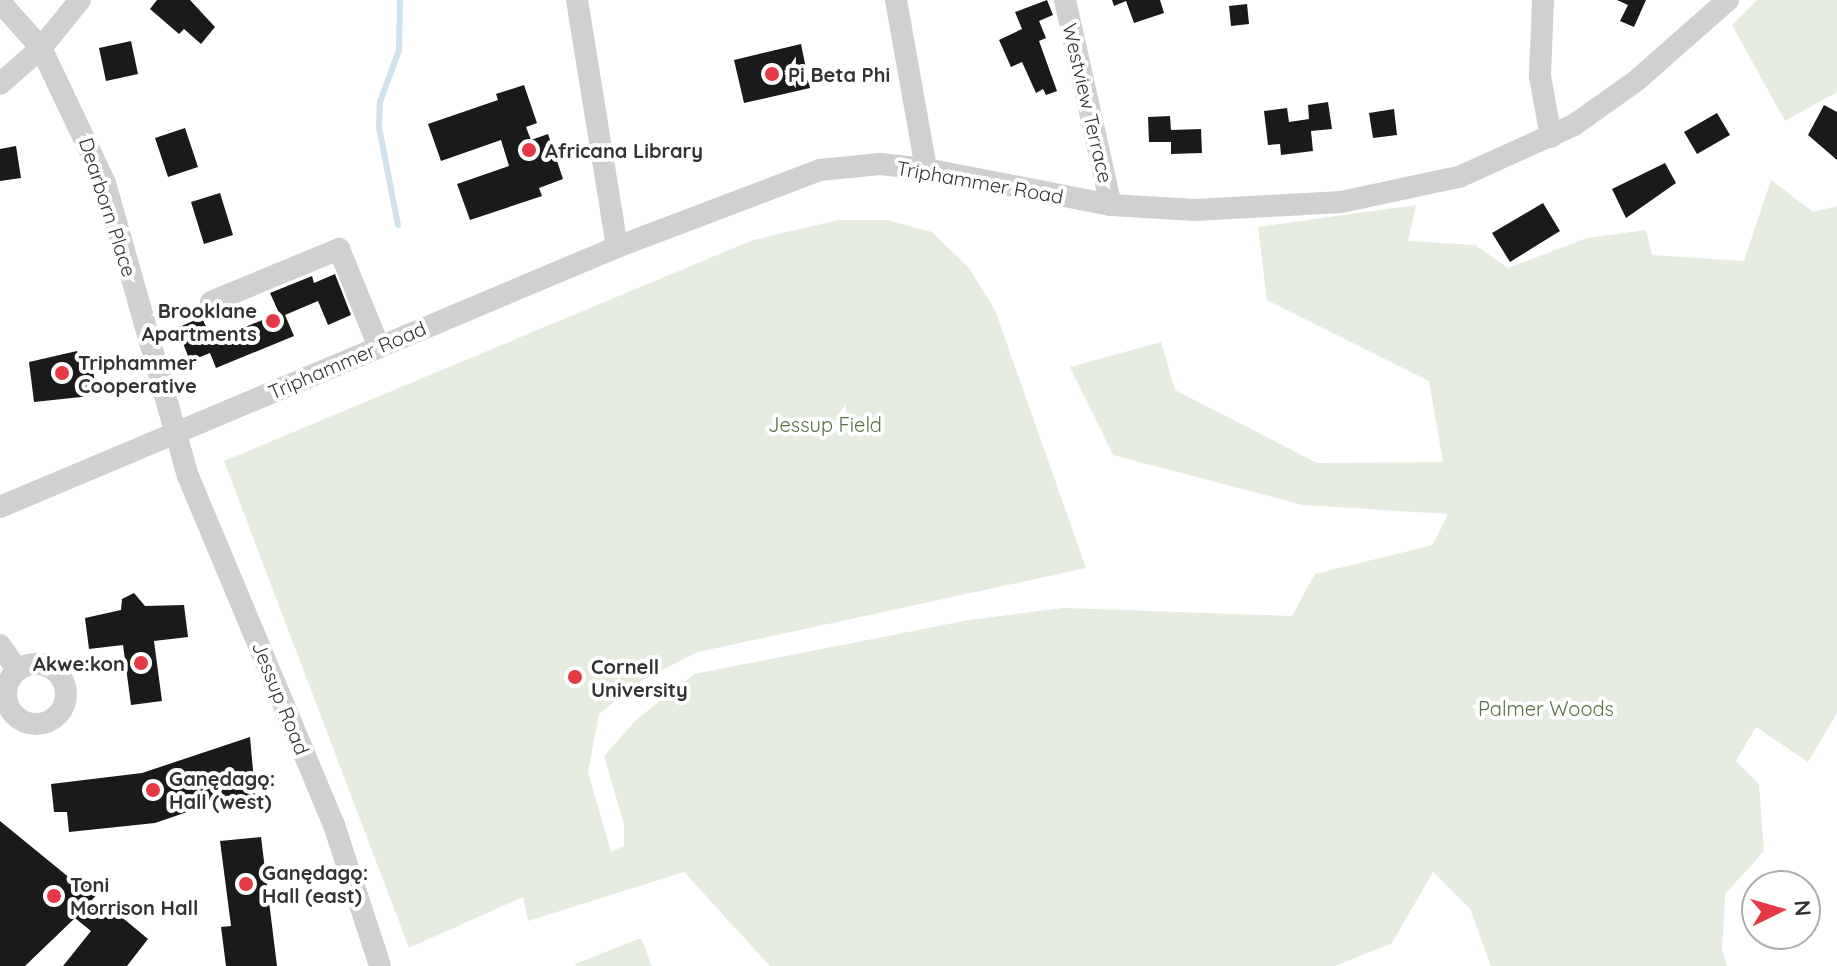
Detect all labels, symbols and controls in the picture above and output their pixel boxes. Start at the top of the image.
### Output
street label: Westview Terrace [1058,21,1118,185]
place label: Pi Beta Phi [788,62,890,86]
marker: Pi Beta Phi [763,65,781,83]
street label: Dearborn Place [74,134,142,280]
place label: Africana Library [545,138,703,162]
marker: Africana Library [520,141,538,159]
street label: Triphammer Road [895,156,1065,208]
place label: Brooklane Apartments [142,298,257,345]
marker: Brooklane Apartments [264,312,282,330]
street label: Triphammer Road [265,316,429,404]
place label: Triphammer Cooperative [78,350,197,397]
marker: Triphammer Cooperative [53,364,71,382]
park label: Jessup Field [768,412,882,436]
street label: Jessup Road [247,638,315,758]
place label: Akwe:kon [33,651,125,675]
marker: Akwe:kon [132,654,150,672]
place label: Cornell University [591,654,688,701]
marker: Cornell University [566,668,584,686]
park label: Palmer Woods [1478,696,1614,720]
place label: Ganędagǫ: Hall (west) [169,766,275,813]
marker: Ganędagǫ: Hall (west) [144,781,162,799]
place label: Ganędagǫ: Hall (east) [262,860,368,907]
north arrow [1741,870,1821,950]
place label: Toni Morrison Hall [70,872,198,919]
marker: Ganędagǫ: Hall (east) [237,875,255,893]
marker: Toni Morrison Hall [45,887,63,905]
text: N [1788,899,1818,917]

